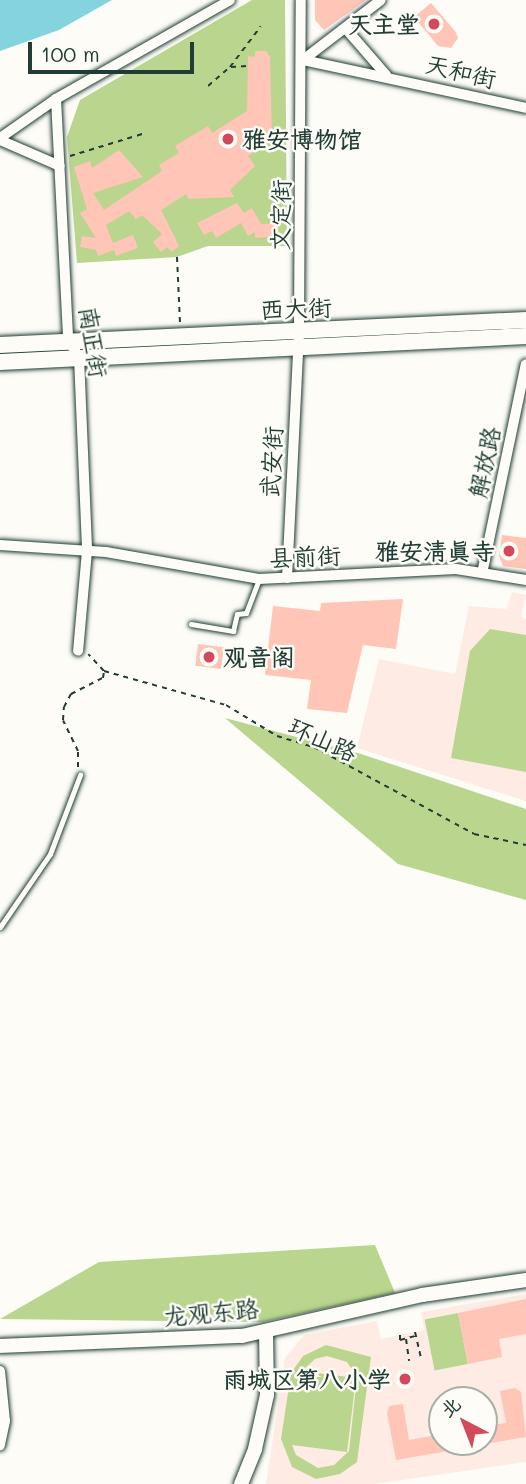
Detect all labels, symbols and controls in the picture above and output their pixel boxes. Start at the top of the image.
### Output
place label: 天主堂 [348,10,420,38]
marker: 天主堂 [426,16,442,32]
scale bar [32,28,198,72]
text: 100 m [41,40,100,67]
street label: 天和街 [423,49,499,93]
place label: 雅安博物馆 [242,125,362,153]
marker: 雅安博物馆 [220,131,236,147]
street label: 文定街 [265,179,295,251]
street label: 西大街 [260,292,332,324]
street label: 南正街 [74,304,114,380]
street label: 解放路 [462,424,506,500]
street label: 武安街 [255,425,287,499]
place label: 雅安清真寺 [375,537,495,565]
street label: 县前街 [269,540,341,572]
marker: 雅安清真寺 [501,543,517,559]
place label: 观音阁 [223,643,295,671]
marker: 观音阁 [201,649,217,665]
street label: 环山路 [284,711,362,767]
street label: 龙观东路 [162,1293,260,1331]
place label: 雨城区第八小学 [223,1365,391,1393]
marker: 雨城区第八小学 [397,1371,413,1387]
north arrow [428,1386,498,1456]
text: 北 [435,1391,465,1422]

